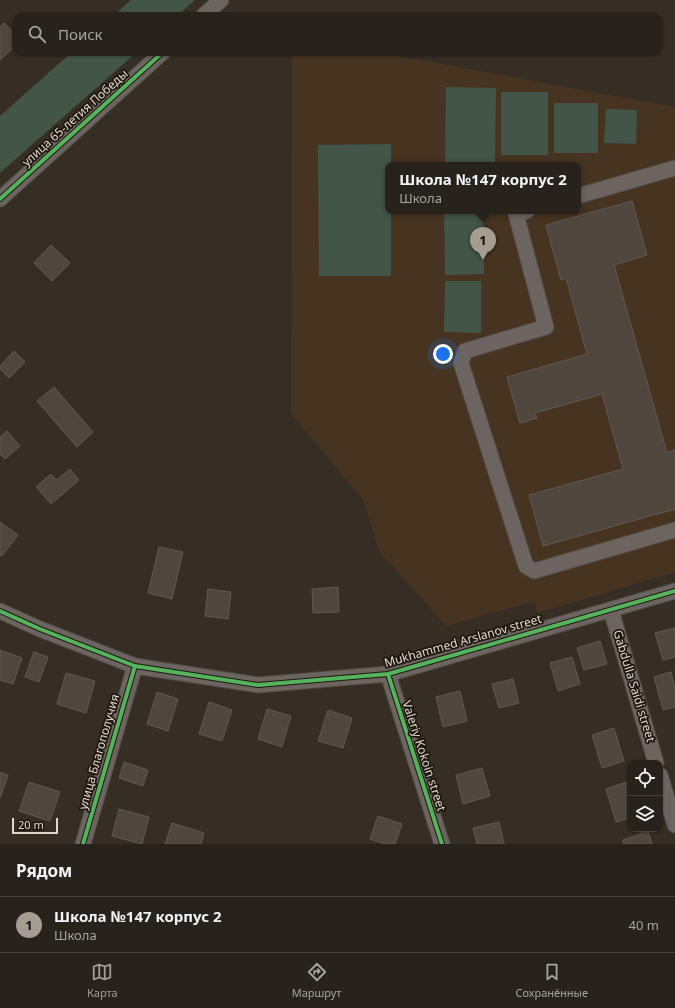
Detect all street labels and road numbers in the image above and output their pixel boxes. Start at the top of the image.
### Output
street label: улица 65-летия Победы [18,65,131,170]
street label: Mukhammed Arslanov street [382,610,544,671]
street label: Gabdulla Saidi street [609,628,660,745]
street label: улица Благополучия [74,692,123,812]
street label: Valeriy Kokoin street [399,698,451,814]

